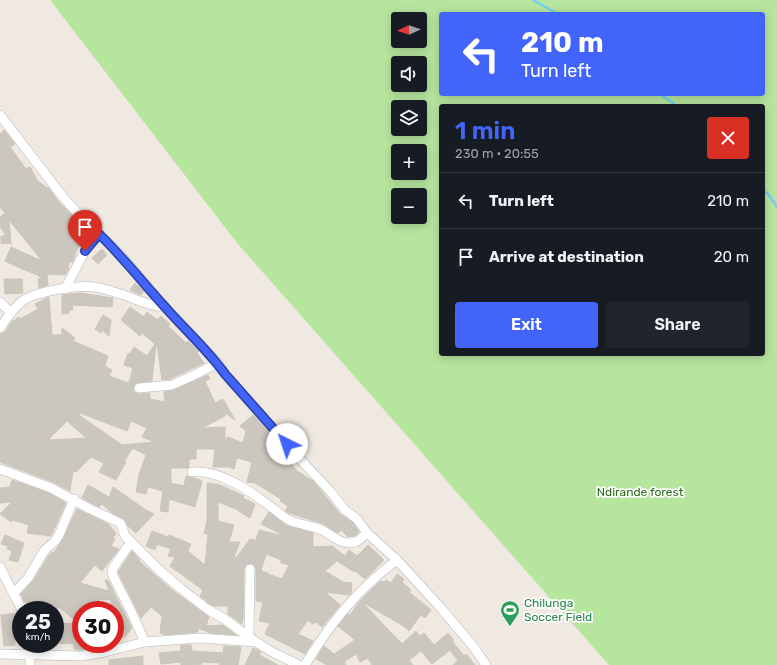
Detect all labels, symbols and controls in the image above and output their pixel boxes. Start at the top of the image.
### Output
north arrow [391,12,427,48]
map controls [391,12,427,224]
text: 210 m [521,26,604,59]
icon: left [455,28,507,80]
button: sound [391,56,427,92]
text: Turn left [521,60,591,82]
button: layers [391,100,427,136]
text: 1 min [455,117,515,145]
button: close [707,117,749,159]
button: + [391,144,427,180]
text: 230 m · 20:55 [455,146,539,161]
button: − [391,188,427,224]
icon: left [455,190,477,212]
text: Turn left [489,192,554,210]
text: 210 m [707,192,749,210]
pin [68,210,102,251]
icon: arrive [74,216,96,238]
icon: arrive [455,246,477,268]
text: Arrive at destination [489,248,644,266]
text: 20 m [714,248,749,266]
button: Exit [455,302,598,348]
button: Share [606,302,749,348]
position arrow [266,423,308,465]
park label: Ndirande forest [597,485,684,499]
place label: Chilunga Soccer Field [524,596,592,624]
sports icon: Chilunga Soccer Field [499,599,521,627]
speed limit sign: 30 [72,601,124,653]
text: 25 [25,610,51,634]
text: km/h [26,631,50,643]

